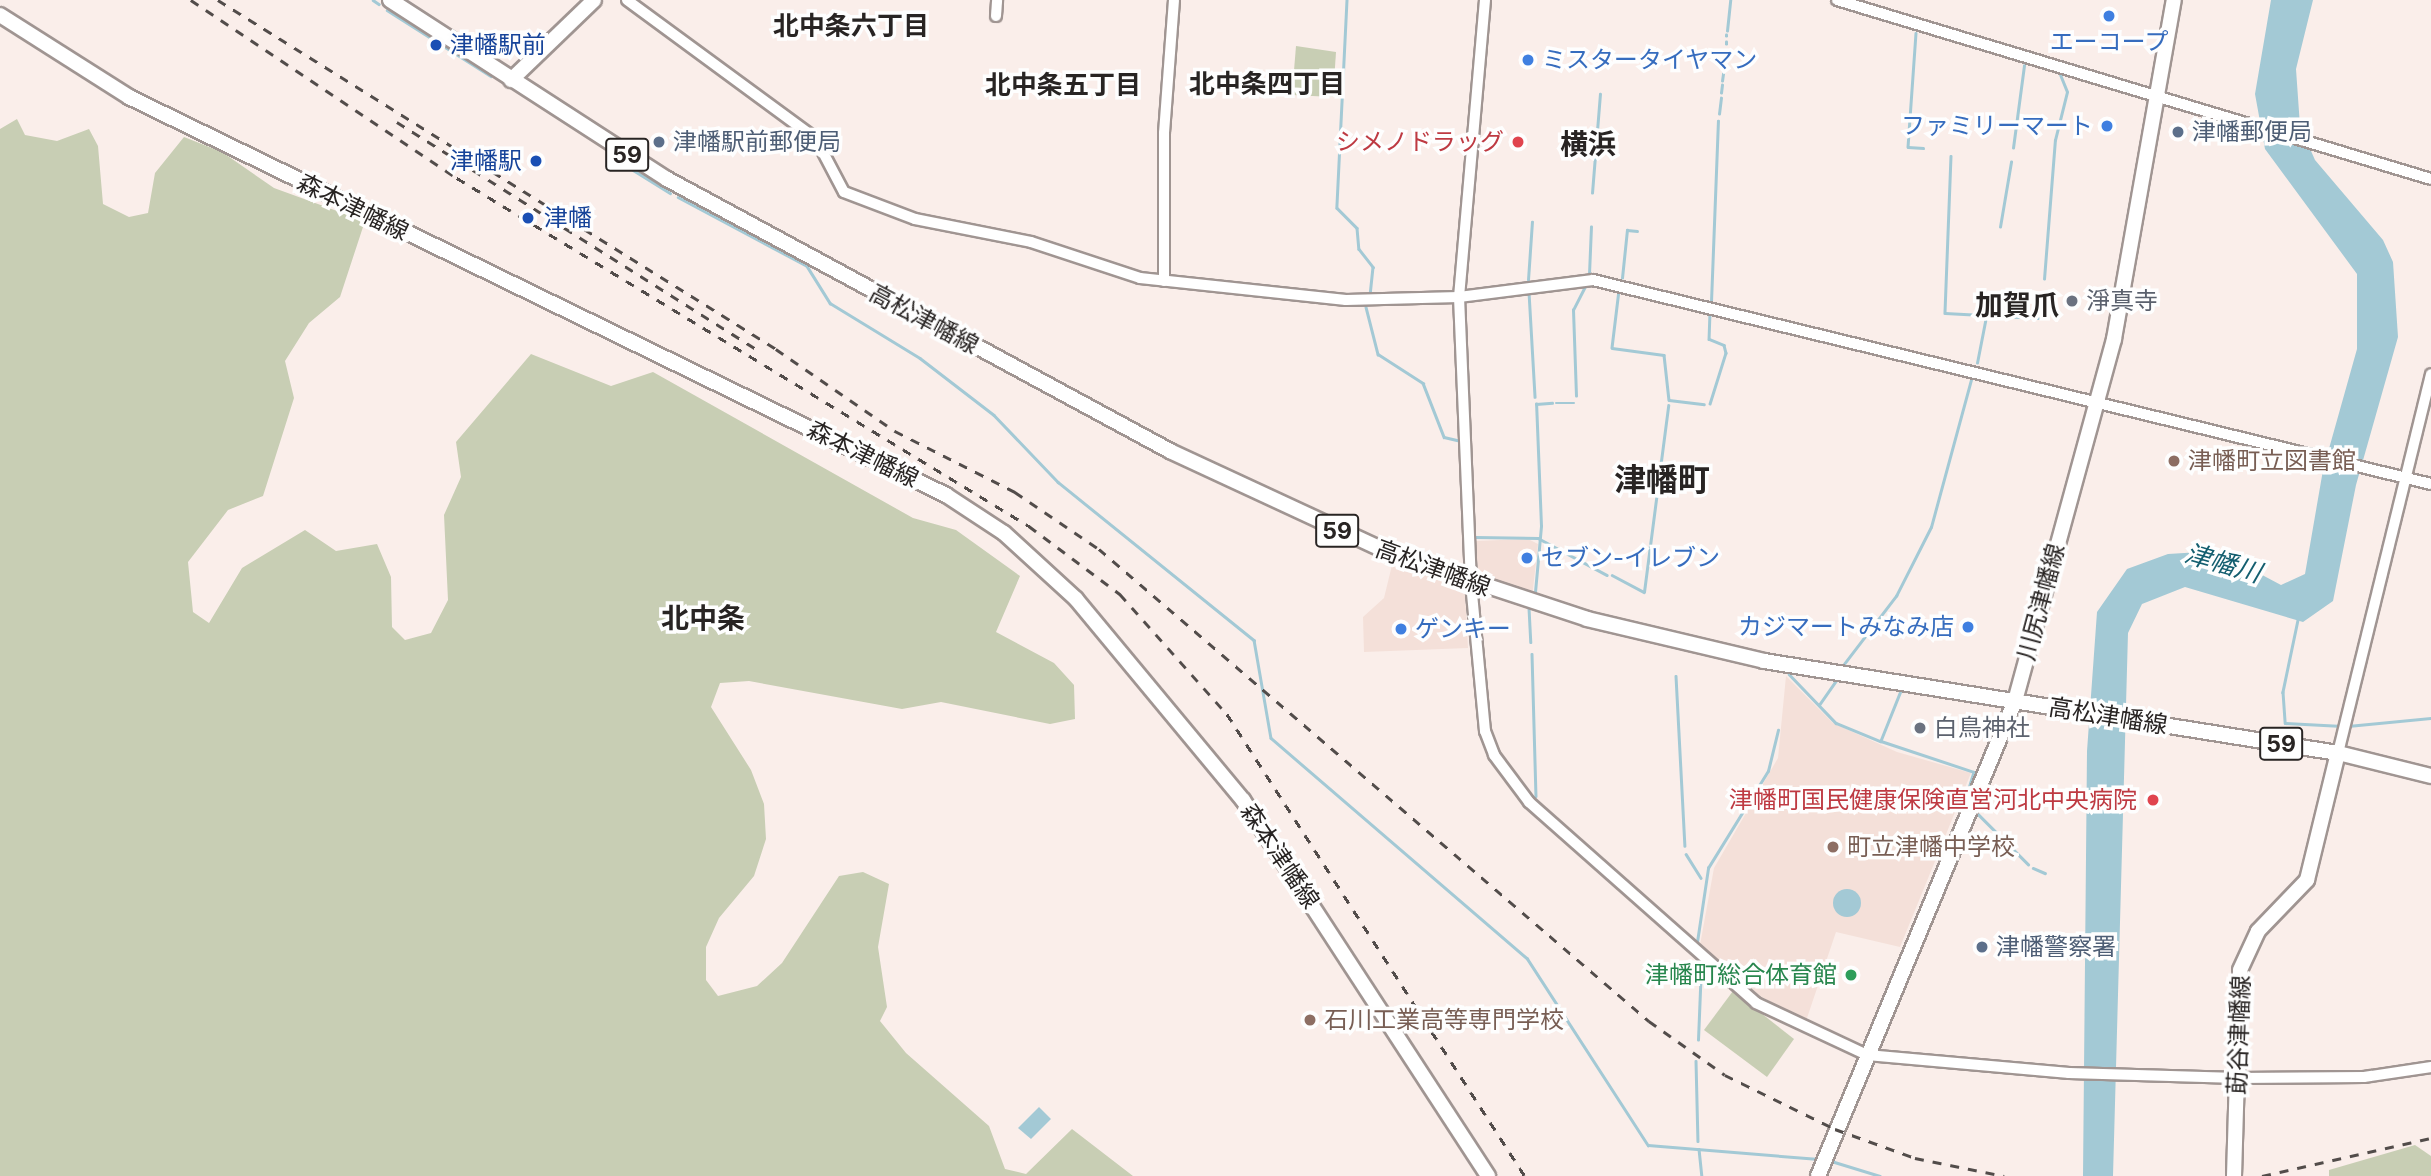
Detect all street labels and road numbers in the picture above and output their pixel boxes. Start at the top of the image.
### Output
road number: 59 [604,136,650,174]
street label: 森本津幡線 [293,168,413,246]
street label: 高松津幡線 [864,278,984,360]
street label: 森本津幡線 [803,415,923,493]
road number: 59 [1314,512,1360,551]
street label: 高松津幡線 [1372,534,1494,602]
street label: 川尻津幡線 [2012,540,2070,664]
street label: 高松津幡線 [2046,692,2170,740]
road number: 59 [2258,724,2304,764]
street label: 森本津幡線 [1235,798,1325,914]
street label: 莇谷津幡線 [2223,975,2255,1095]

